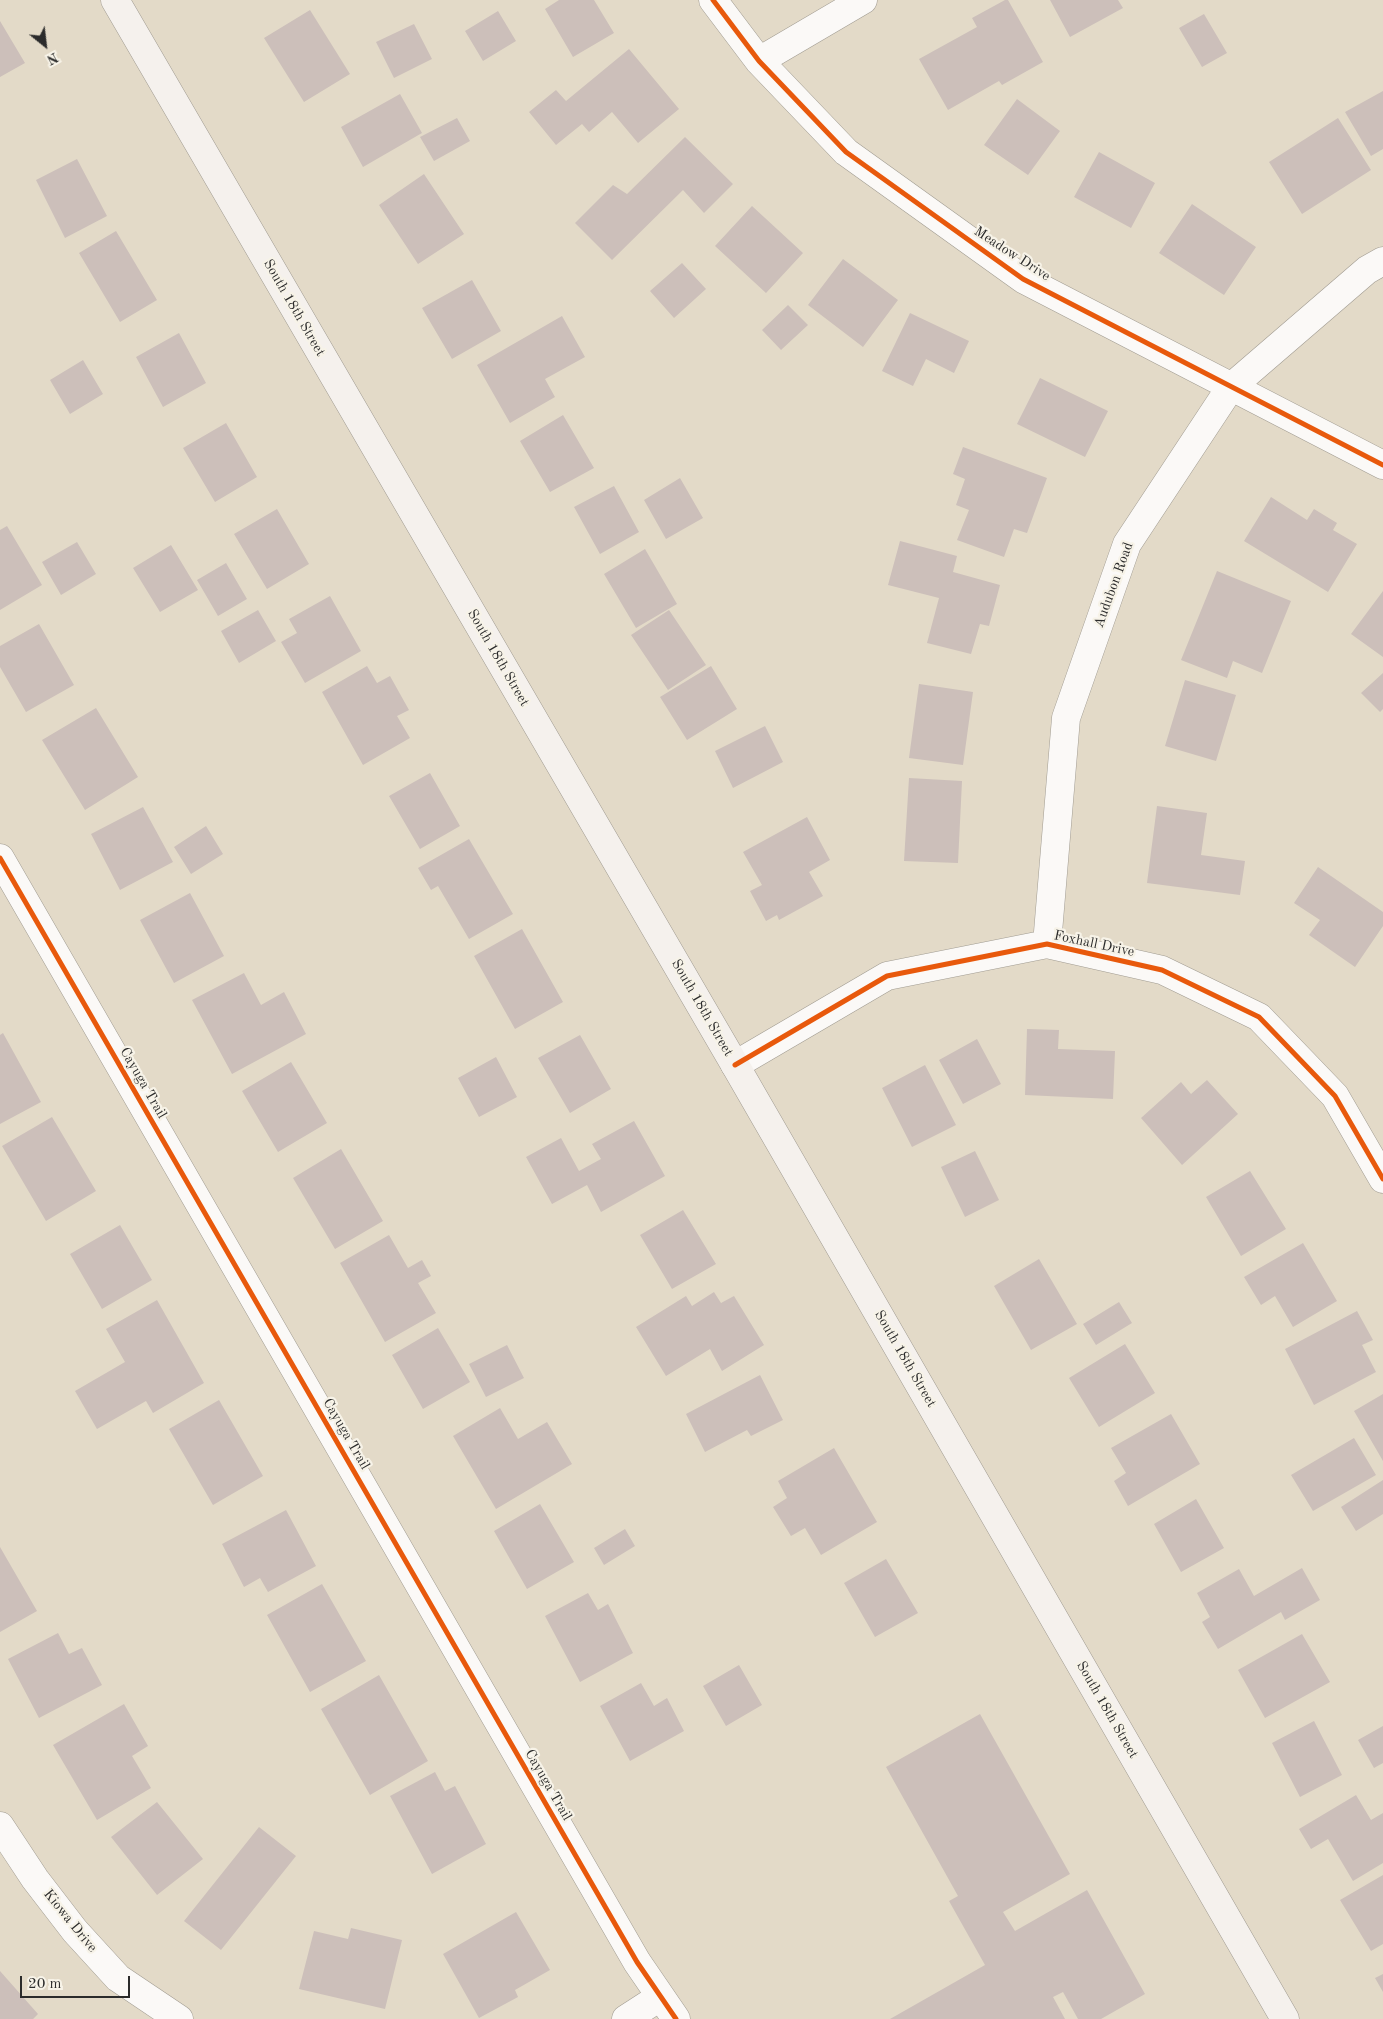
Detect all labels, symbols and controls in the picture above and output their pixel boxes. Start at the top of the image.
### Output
north arrow [20,20,70,70]
text: N [44,49,60,67]
street label: Meadow Drive [971,223,1053,285]
street label: South 18th Street [259,256,329,360]
street label: Audubon Road [1091,540,1137,630]
street label: South 18th Street [463,606,533,710]
street label: Foxhall Drive [1052,927,1136,961]
street label: South 18th Street [667,956,737,1060]
street label: Cayuga Trail [116,1044,170,1122]
street label: South 18th Street [870,1307,940,1411]
street label: Cayuga Trail [319,1395,373,1473]
street label: South 18th Street [1072,1658,1142,1762]
street label: Cayuga Trail [521,1746,575,1824]
street label: Kiowa Drive [40,1886,100,1956]
scale bar [22,1966,132,1998]
text: 20 m [28,1977,62,1992]

